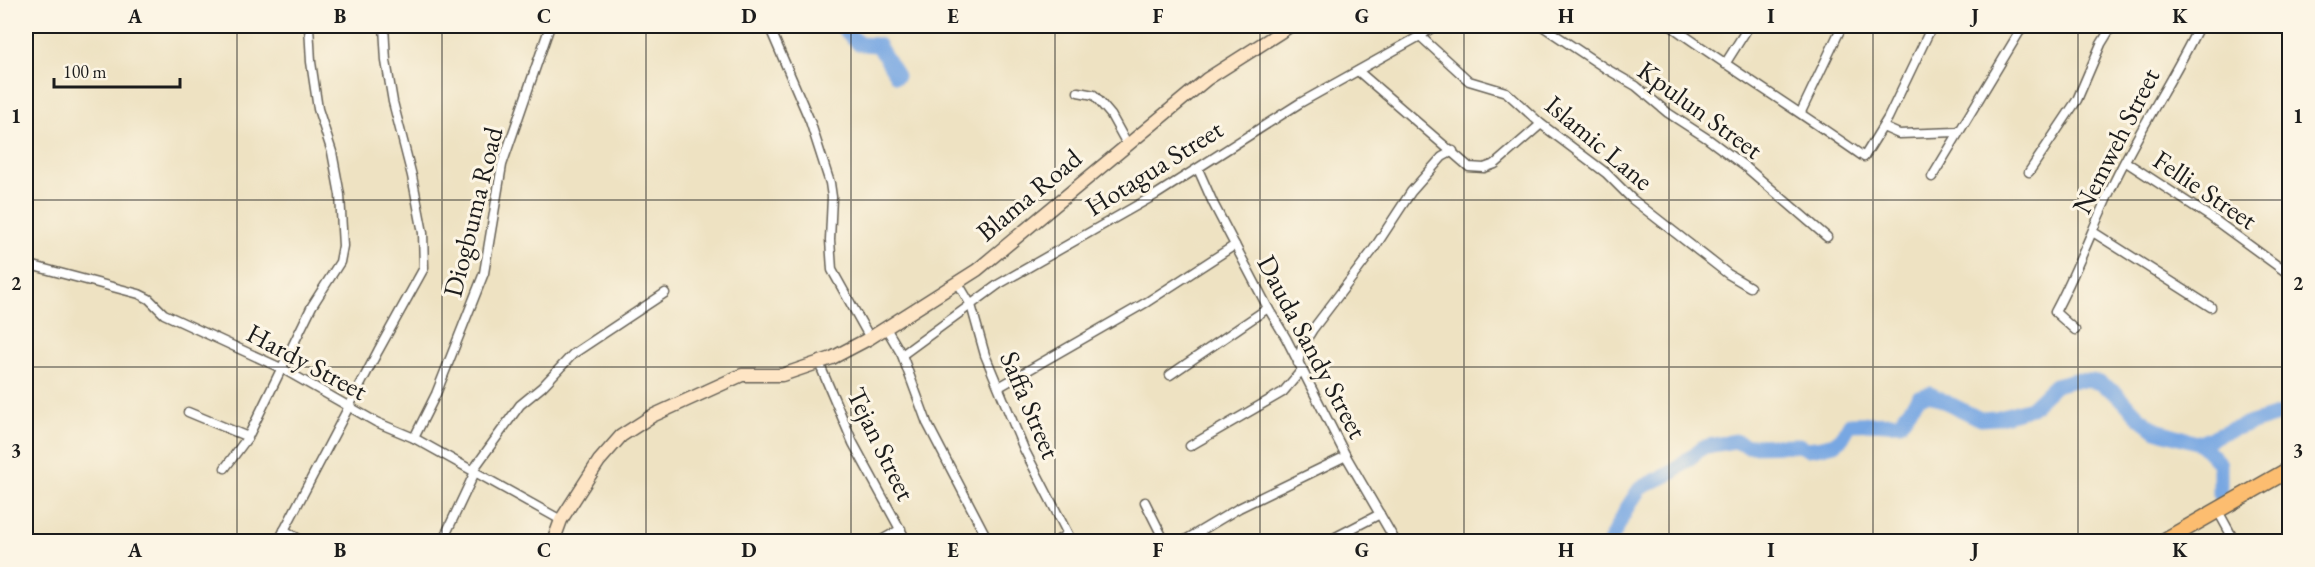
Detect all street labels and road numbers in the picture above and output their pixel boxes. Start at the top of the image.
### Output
street label: Kpulun Street [1631,52,1770,167]
street label: Nemweh Street [2064,61,2168,220]
street label: Islamic Lane [1538,87,1661,198]
street label: Hotagua Street [1078,111,1230,224]
street label: Diogbuma Road [434,123,511,300]
street label: Blama Road [969,140,1089,249]
street label: Fellie Street [2146,142,2265,237]
street label: Dauda Sandy Street [1249,249,1376,445]
street label: Hardy Street [241,315,374,408]
street label: Saffa Street [992,346,1069,464]
street label: Tejan Street [839,381,924,507]

